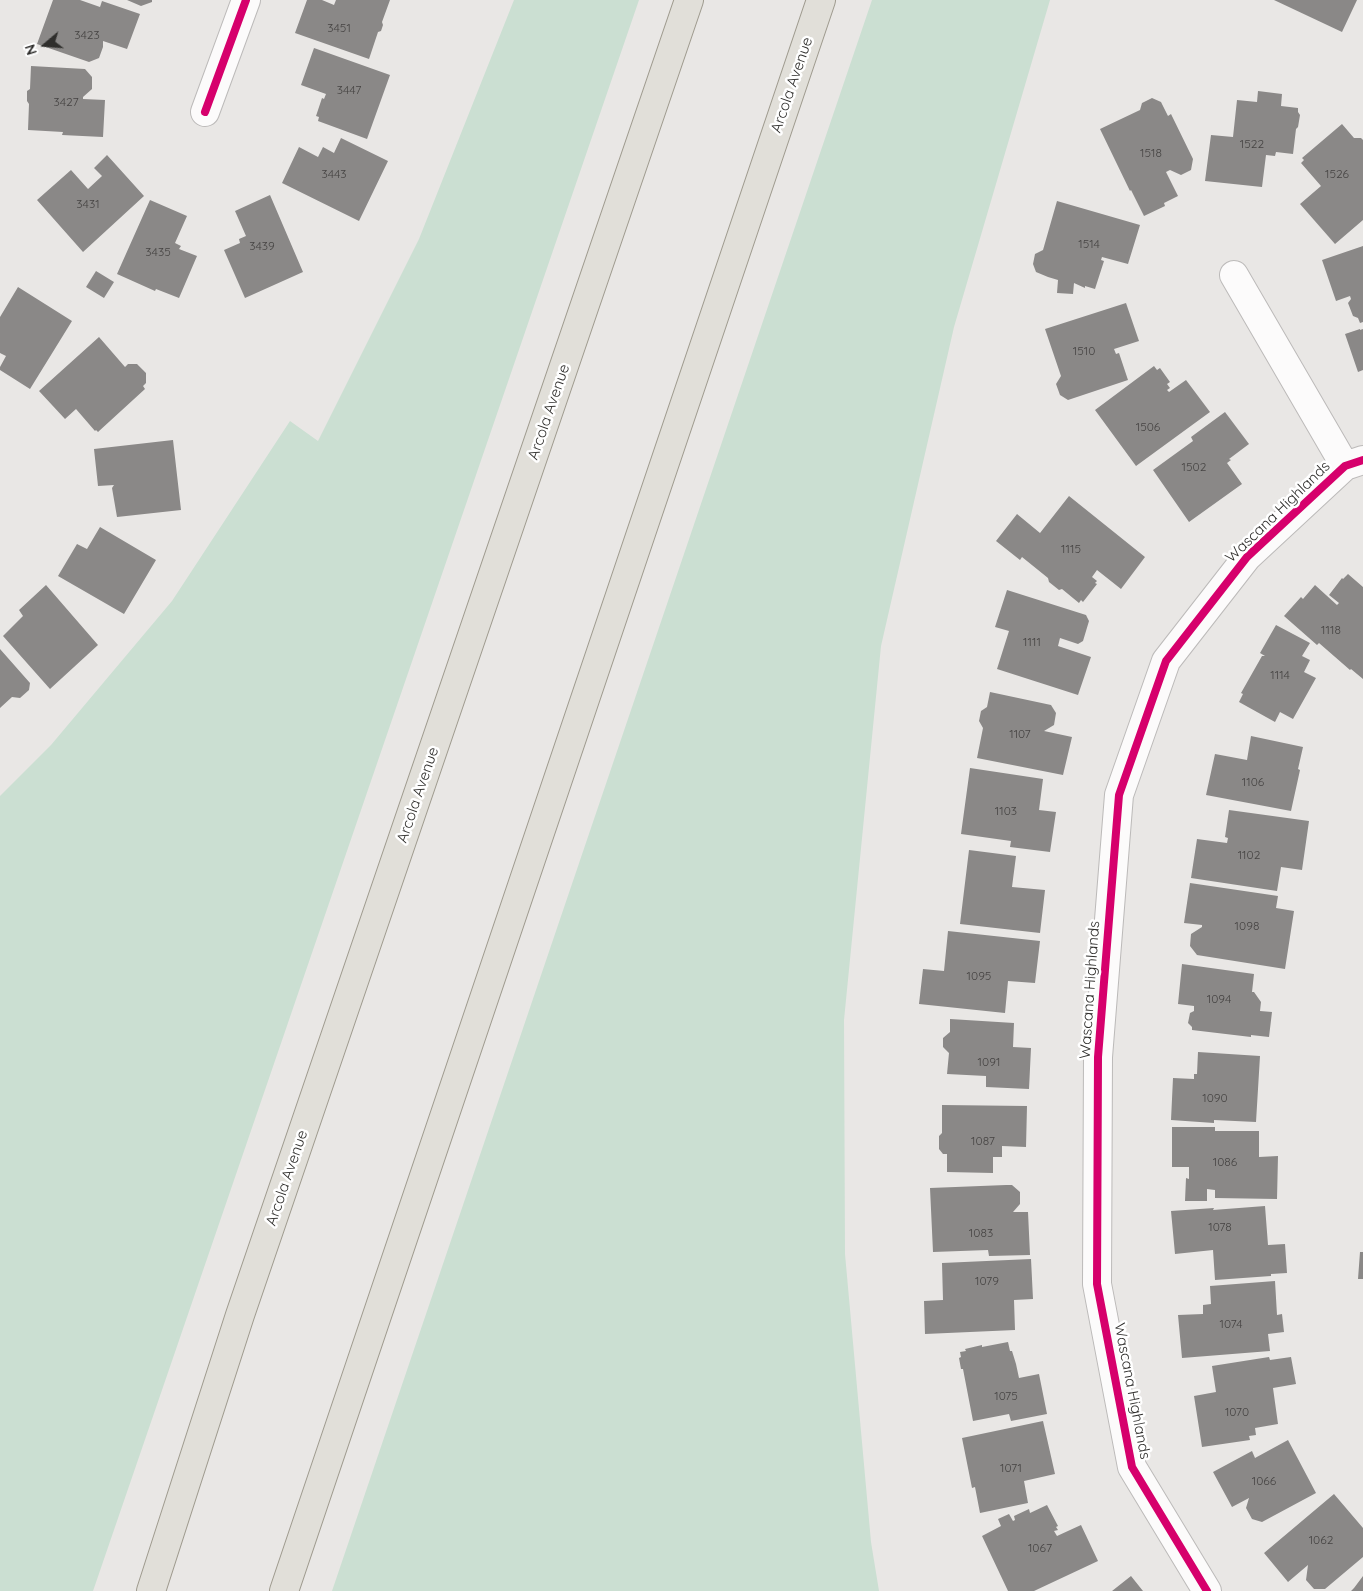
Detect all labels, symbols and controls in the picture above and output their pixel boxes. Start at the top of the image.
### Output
north arrow [20,20,70,70]
house number: 3451 [327,21,351,35]
house number: 3423 [74,28,100,42]
street label: Arcola Avenue [767,35,817,135]
text: N [21,42,41,57]
house number: 3447 [337,83,361,97]
house number: 3427 [53,95,79,109]
house number: 1522 [1240,137,1264,151]
house number: 1518 [1140,146,1162,160]
house number: 3443 [321,167,347,181]
house number: 1526 [1325,167,1349,181]
house number: 3431 [76,197,100,211]
house number: 1514 [1078,237,1100,251]
house number: 3439 [249,239,275,253]
house number: 3435 [145,245,171,259]
house number: 1510 [1073,344,1095,358]
street label: Arcola Avenue [524,362,574,462]
house number: 1506 [1136,420,1160,434]
street label: Wascana Highlands [1222,457,1334,567]
house number: 1502 [1182,460,1206,474]
house number: 1115 [1061,542,1081,556]
house number: 1118 [1321,623,1341,637]
house number: 1111 [1023,635,1041,649]
house number: 1114 [1270,668,1290,682]
house number: 1107 [1009,727,1031,741]
street label: Arcola Avenue [393,745,443,845]
house number: 1106 [1242,775,1264,789]
house number: 1103 [995,804,1017,818]
house number: 1102 [1238,848,1260,862]
house number: 1098 [1235,919,1259,933]
street label: Wascana Highlands [1076,920,1104,1060]
house number: 1095 [967,969,991,983]
house number: 1094 [1207,992,1231,1006]
house number: 1091 [978,1055,1000,1069]
house number: 1090 [1202,1091,1228,1105]
street label: Arcola Avenue [262,1128,312,1228]
house number: 1087 [971,1134,995,1148]
house number: 1086 [1213,1155,1237,1169]
house number: 1078 [1208,1220,1232,1234]
house number: 1083 [969,1226,993,1240]
house number: 1079 [975,1274,999,1288]
house number: 1074 [1220,1317,1242,1331]
street label: Wascana Highlands [1110,1321,1154,1461]
house number: 1075 [994,1389,1018,1403]
house number: 1070 [1225,1405,1249,1419]
house number: 1071 [1000,1461,1022,1475]
house number: 1066 [1252,1474,1276,1488]
house number: 1062 [1309,1533,1333,1547]
house number: 1067 [1028,1541,1052,1555]

